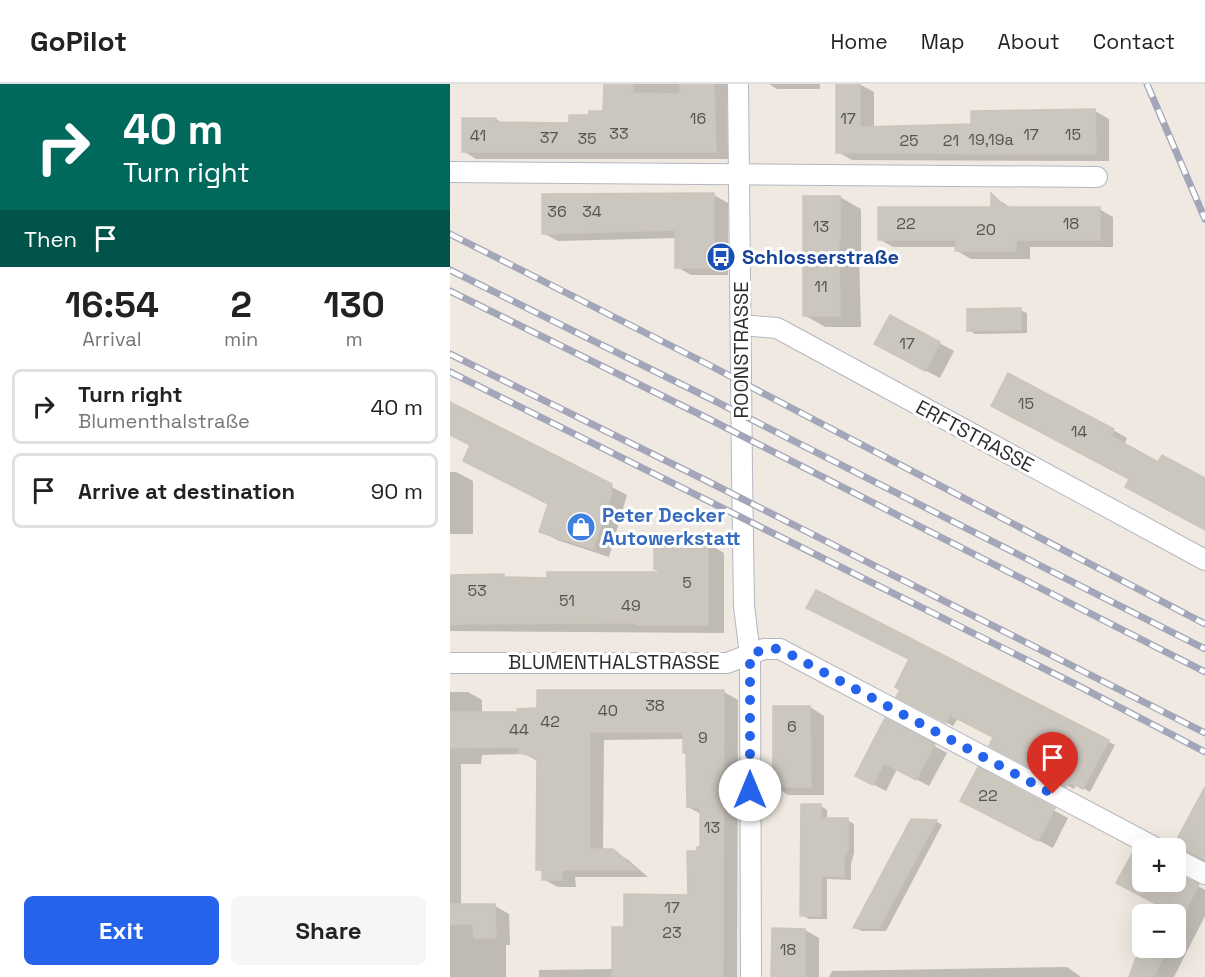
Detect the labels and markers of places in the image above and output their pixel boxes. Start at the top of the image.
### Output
bus stop icon: Schlosserstraße [705,241,737,273]
place label: Schlosserstraße [742,244,899,270]
place label: Peter Decker Autowerkstatt [602,502,741,551]
shop icon: Peter Decker Autowerkstatt [565,511,597,543]
pin [1027,732,1078,794]

